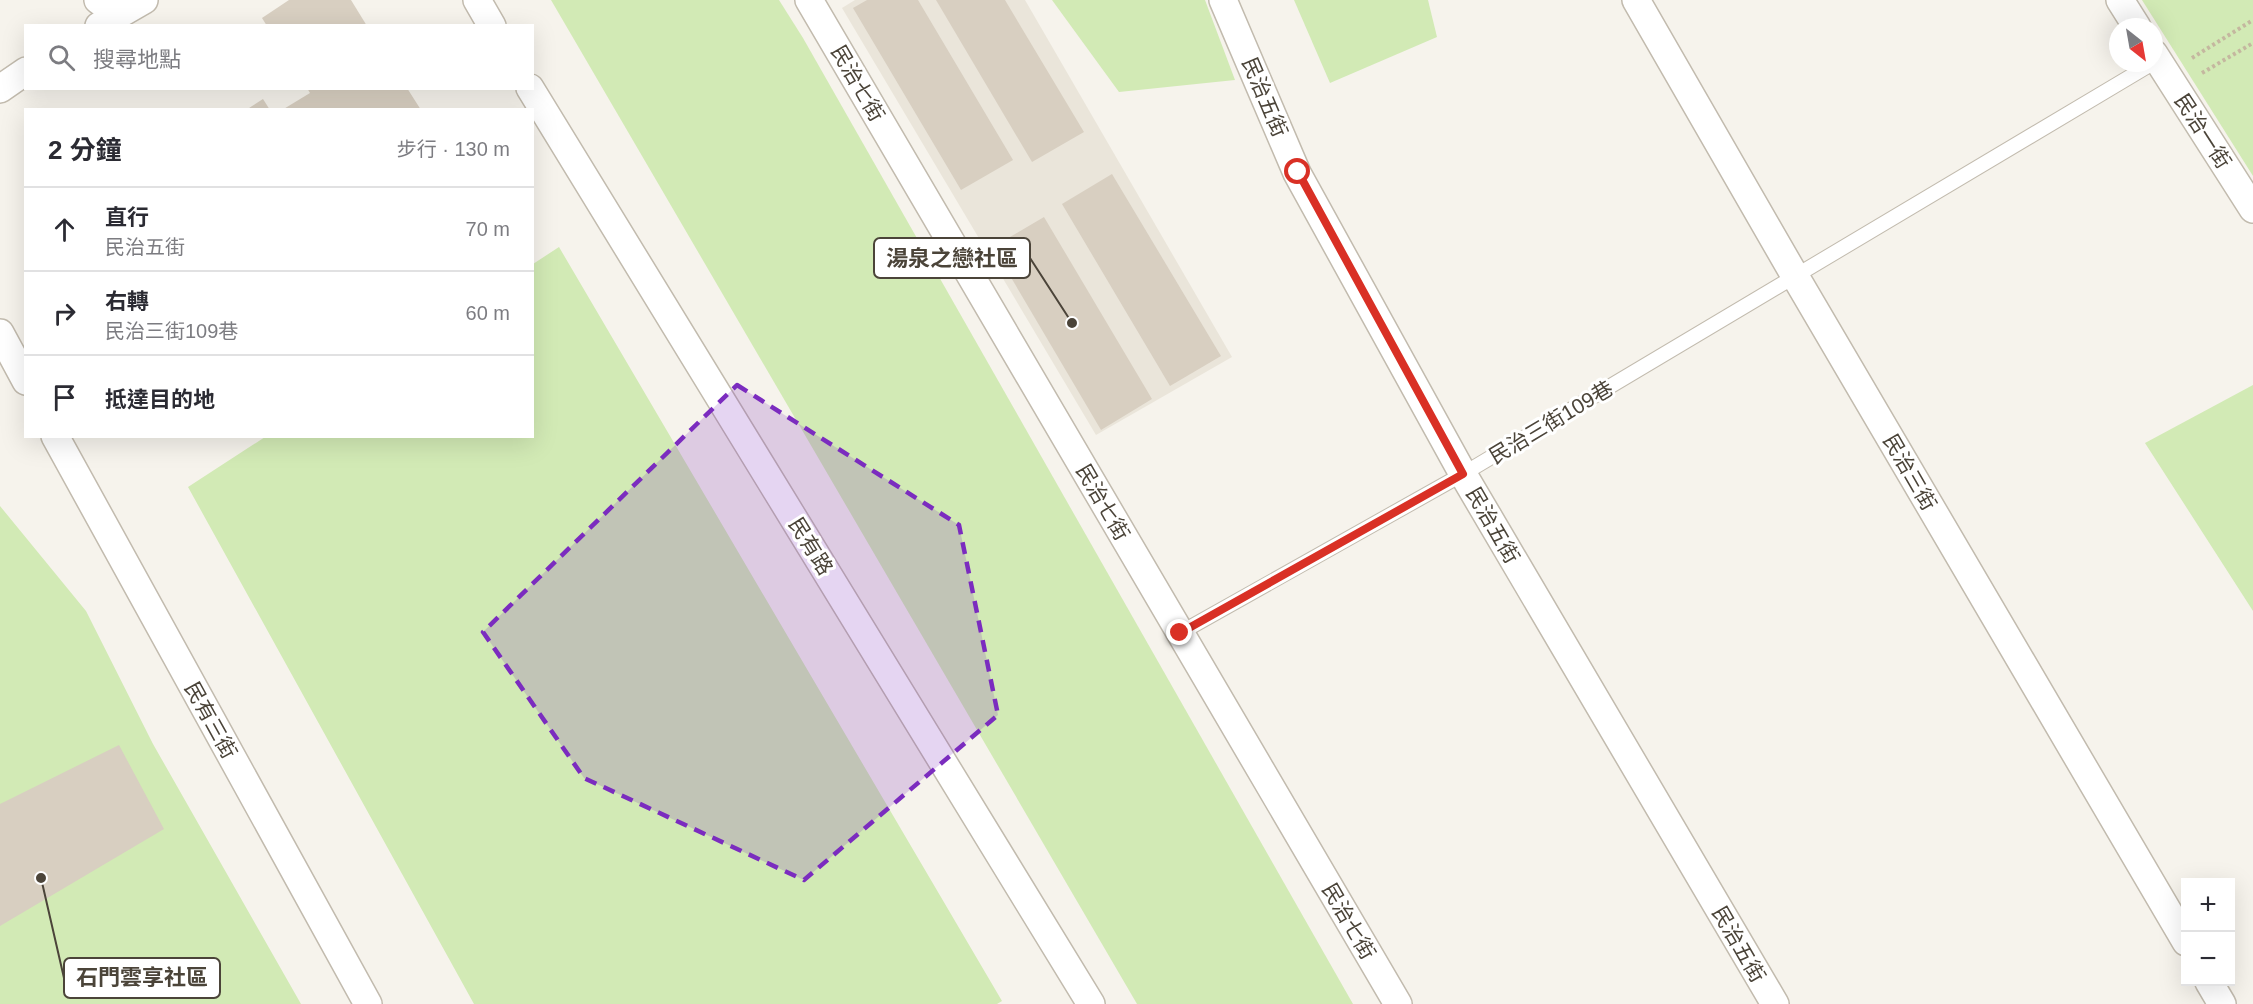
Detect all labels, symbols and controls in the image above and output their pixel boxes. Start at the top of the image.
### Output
north arrow [2109,18,2163,72]
search box [24,24,534,90]
icon: search [45,41,78,74]
street label: 民治七街 [827,41,889,125]
text: 搜尋地點 [93,47,181,72]
street label: 民治五街 [1238,54,1292,140]
street label: 民治一街 [2170,90,2236,172]
text: 2 分鐘 [48,135,122,165]
text: 步行 · 130 m [397,138,510,160]
route start [1284,158,1310,184]
text: 直行 [105,205,149,230]
icon: ahead [48,213,81,246]
text: 70 m [466,218,510,240]
text: 民治五街 [105,236,185,258]
callout: 湯泉之戀社區 [874,238,1030,278]
text: 湯泉之戀社區 [886,246,1018,271]
text: 右轉 [105,289,149,314]
icon: right [48,297,81,330]
text: 60 m [466,302,510,324]
text: 民治三街109巷 [105,320,238,342]
street label: 民治三街109巷 [1485,376,1617,468]
icon: arrive [48,381,81,414]
text: 抵達目的地 [105,387,215,412]
street label: 民治三街 [1879,430,1941,514]
street label: 民治七街 [1072,460,1134,544]
street label: 民治五街 [1462,483,1524,567]
street label: 民有路 [785,513,837,579]
route end [1166,619,1192,645]
street label: 民有三街 [181,678,241,762]
map controls [2181,878,2235,986]
button: + [2181,878,2235,932]
street label: 民治七街 [1318,879,1380,963]
street label: 民治五街 [1708,902,1770,986]
button: − [2181,932,2235,986]
callout: 石門雲享社區 [64,958,220,998]
text: 石門雲享社區 [76,965,208,990]

